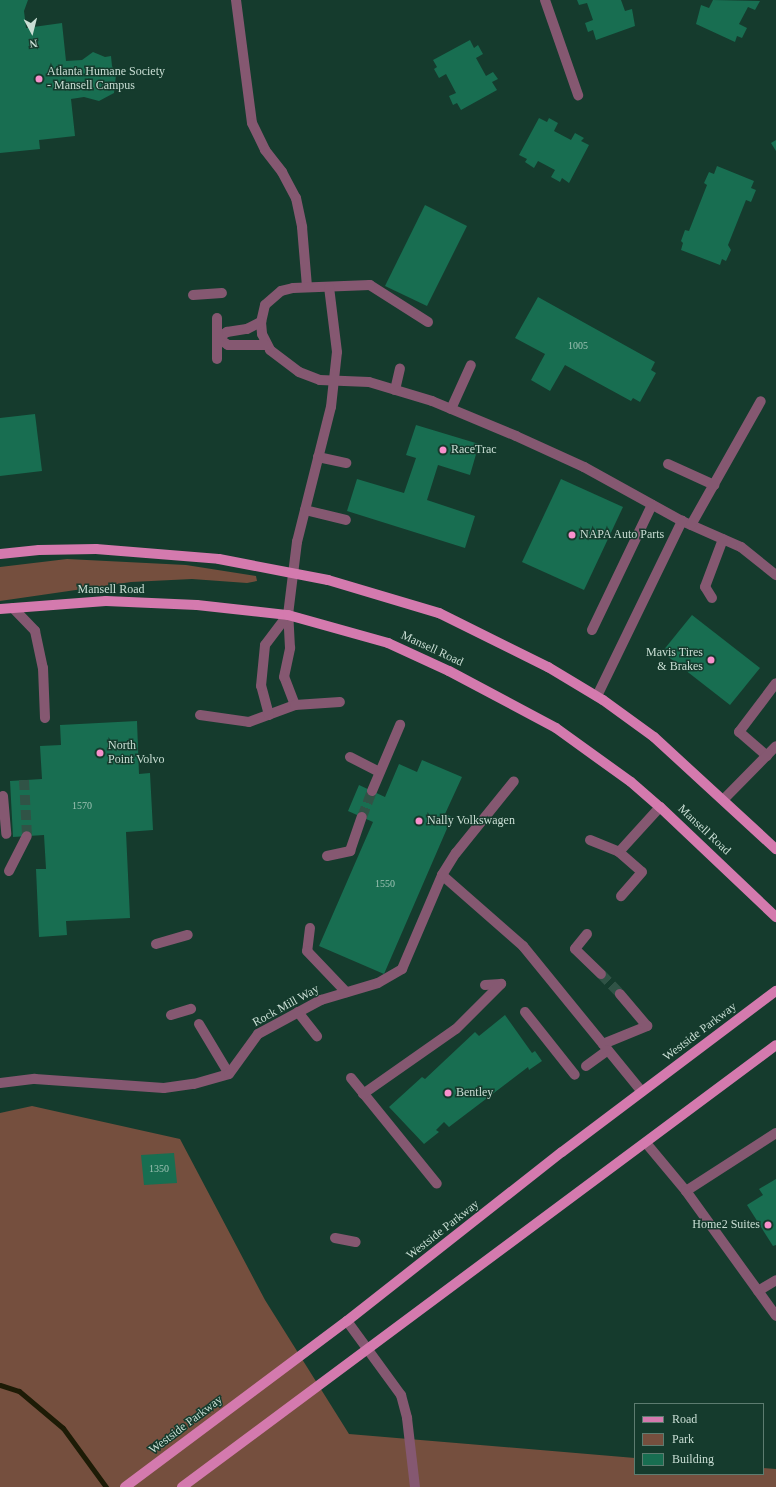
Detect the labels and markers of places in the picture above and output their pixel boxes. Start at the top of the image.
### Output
place label: Atlanta Humane Society - Mansell Campus [47,65,165,93]
marker: Atlanta Humane Society - Mansell Campus [34,74,44,84]
place label: RaceTrac [451,443,497,457]
marker: RaceTrac [438,445,448,455]
place label: NAPA Auto Parts [580,528,666,542]
marker: NAPA Auto Parts [567,530,577,540]
place label: Mavis Tires & Brakes [646,646,703,674]
marker: Mavis Tires & Brakes [706,655,716,665]
place label: North Point Volvo [108,739,165,767]
marker: North Point Volvo [95,748,105,758]
place label: Nally Volkswagen [427,814,515,828]
marker: Nally Volkswagen [414,816,424,826]
place label: Bentley [456,1086,493,1100]
marker: Bentley [443,1088,453,1098]
place label: Home2 Suites [692,1218,760,1232]
marker: Home2 Suites [763,1220,773,1230]

